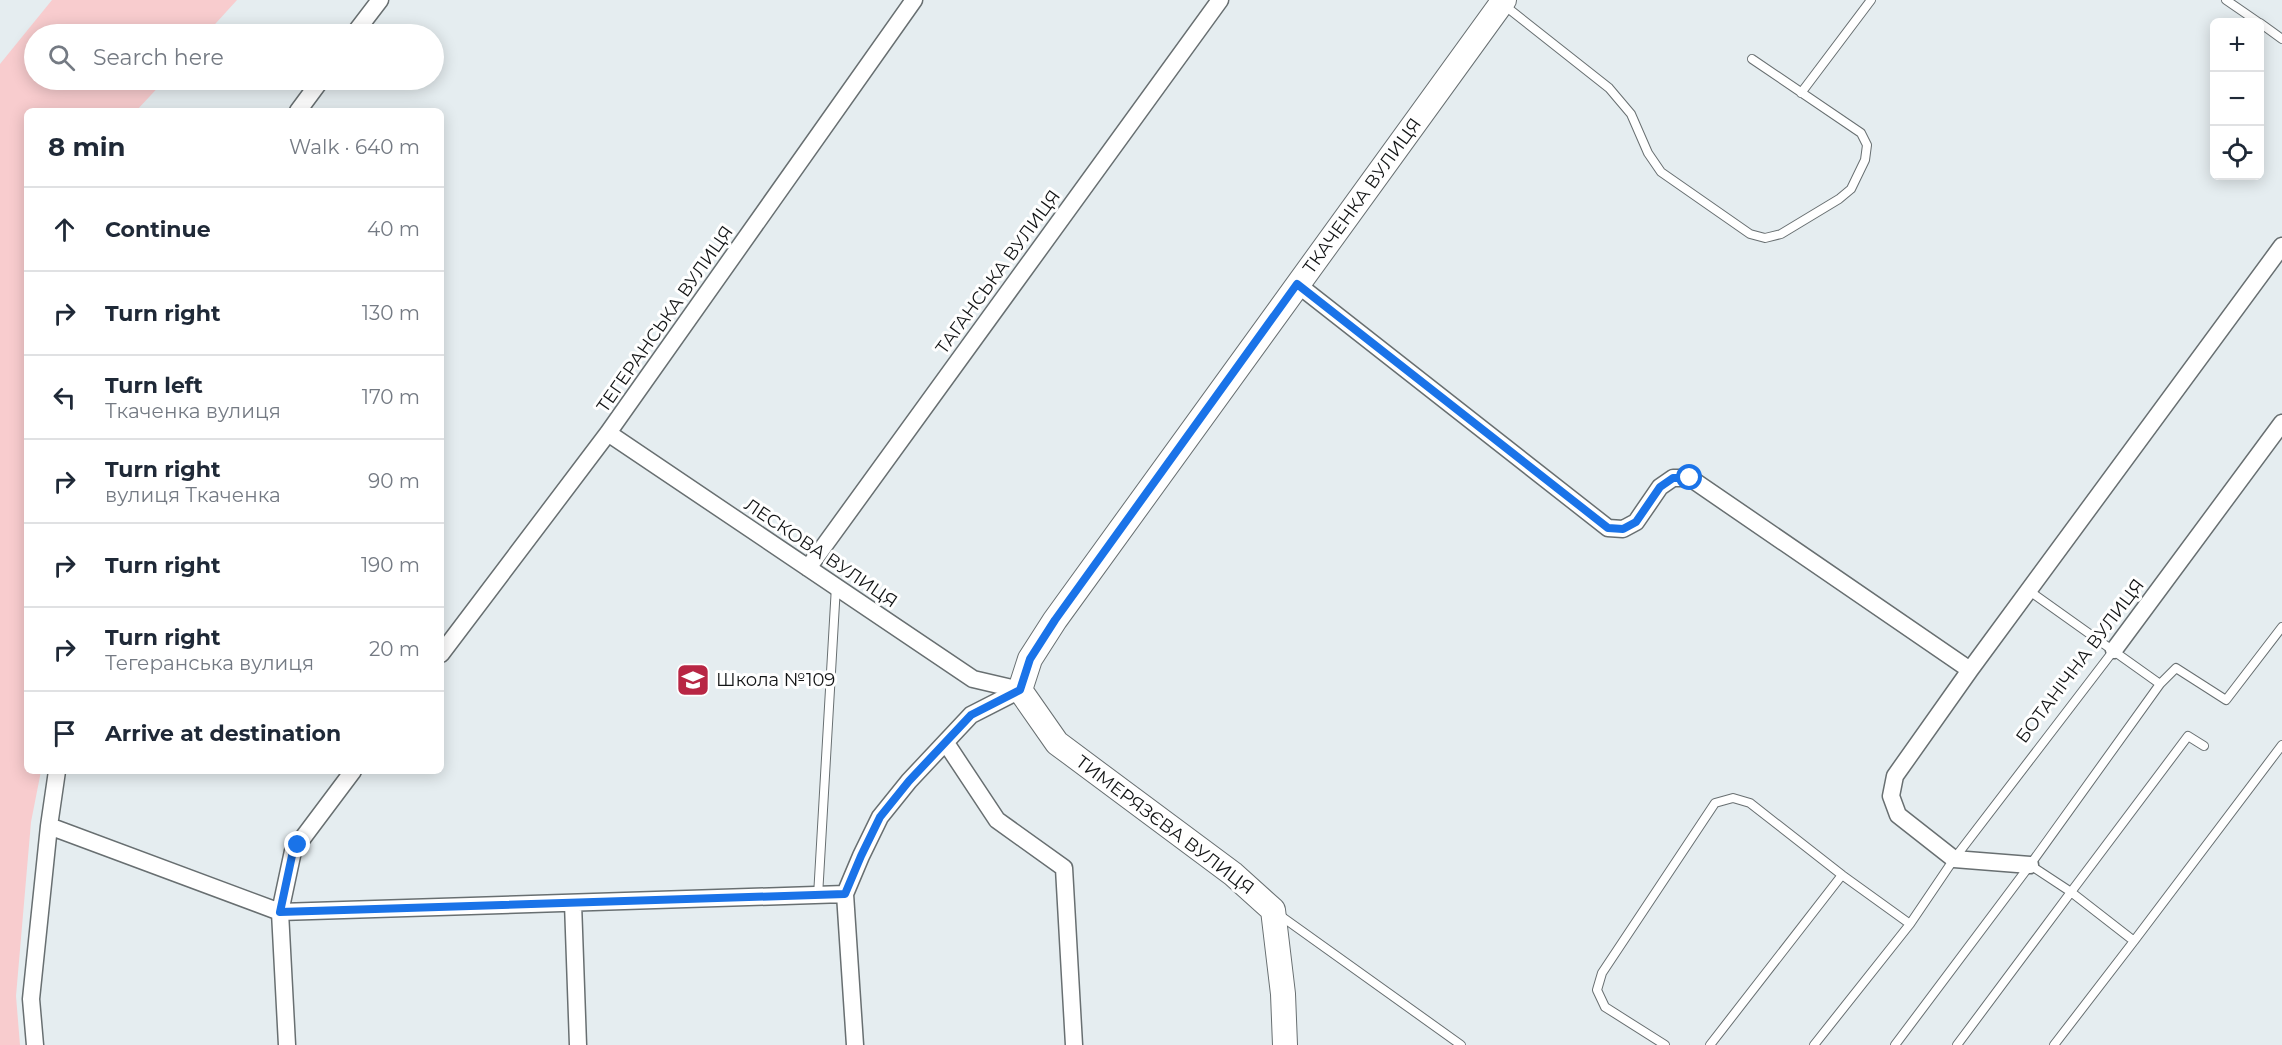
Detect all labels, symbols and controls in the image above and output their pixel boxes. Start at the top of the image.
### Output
map controls [2210,18,2264,180]
button: + [2210,18,2264,72]
search box [24,24,444,90]
icon: search [45,41,78,74]
text: Search here [93,44,224,71]
button: − [2210,72,2264,126]
street label: ТКАЧЕНКА ВУЛИЦЯ [1298,114,1426,278]
button: locate [2210,126,2264,180]
text: 8 min [48,131,126,163]
text: Walk · 640 m [289,135,420,159]
street label: ТАГАНСЬКА ВУЛИЦЯ [931,186,1065,358]
icon: ahead [48,213,81,246]
text: Continue [105,216,211,243]
text: 40 m [367,217,420,241]
street label: ТЕГЕРАНСЬКА ВУЛИЦЯ [592,221,738,417]
icon: right [48,297,81,330]
text: Turn right [105,300,220,327]
text: 130 m [362,301,420,325]
text: Turn left [105,372,203,399]
icon: left [48,381,81,414]
text: 170 m [362,385,420,409]
text: Ткаченка вулиця [105,399,281,423]
text: Turn right [105,456,220,483]
route start [1676,464,1702,490]
icon: right [48,465,81,498]
text: 90 m [368,469,420,493]
text: вулиця Ткаченка [105,483,281,507]
street label: ЛЕСКОВА ВУЛИЦЯ [740,494,902,612]
icon: right [48,549,81,582]
text: Turn right [105,552,220,579]
text: 190 m [361,553,420,577]
street label: БОТАНІЧНА ВУЛИЦЯ [2011,575,2149,747]
text: Turn right [105,624,220,651]
icon: right [48,633,81,666]
text: 20 m [369,637,420,661]
text: Тегеранська вулиця [105,651,314,675]
school or university icon: Школа №109 [675,662,711,698]
place label: Школа №109 [716,669,835,691]
icon: arrive [48,717,81,750]
text: Arrive at destination [105,720,341,747]
street label: ТИМЕРЯЗЄВА ВУЛИЦЯ [1071,751,1259,899]
route end [284,831,310,857]

